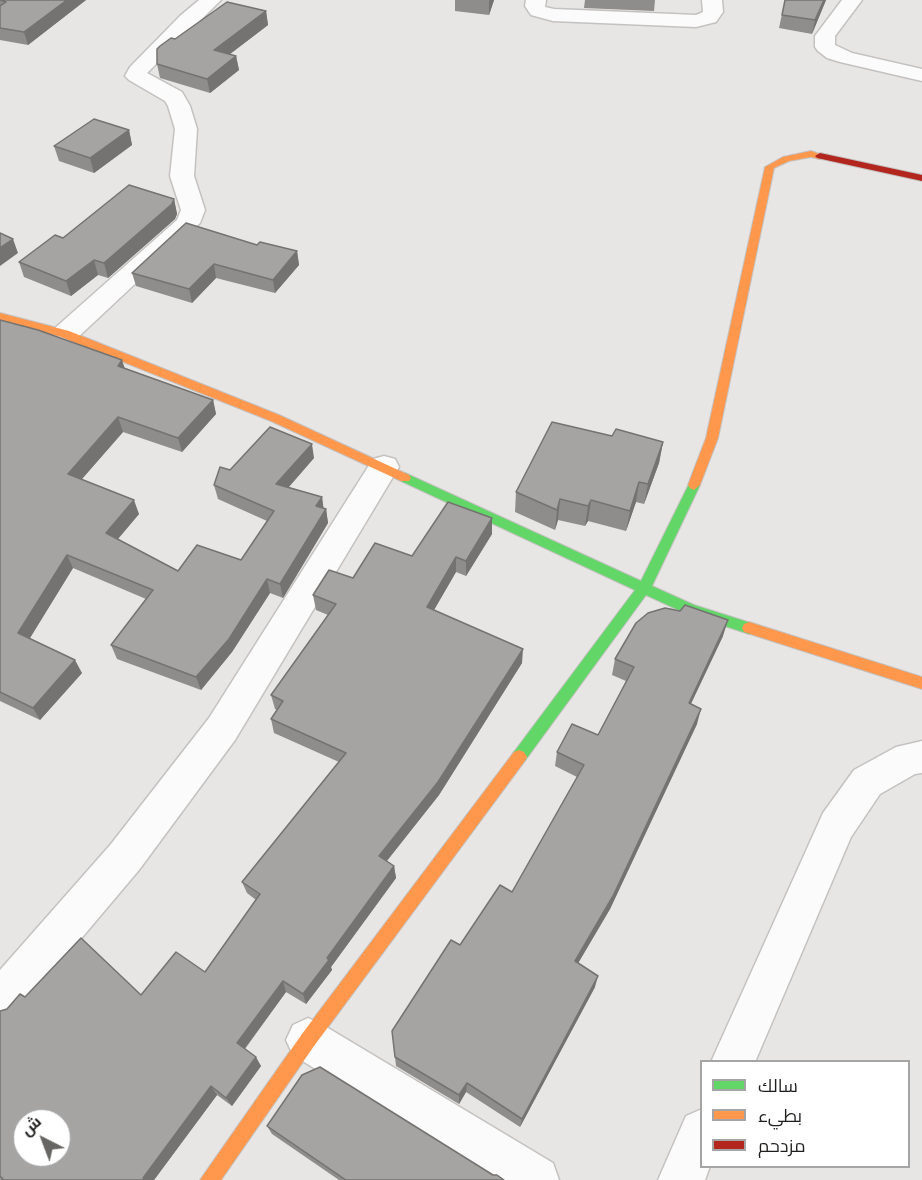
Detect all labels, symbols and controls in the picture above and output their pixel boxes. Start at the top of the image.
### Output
legend [700,1060,910,1168]
text: سالك [758,1078,798,1096]
north arrow [12,1108,72,1168]
text: بطيء [758,1108,802,1126]
text: ش [18,1113,44,1139]
text: مزدحم [758,1138,806,1156]

